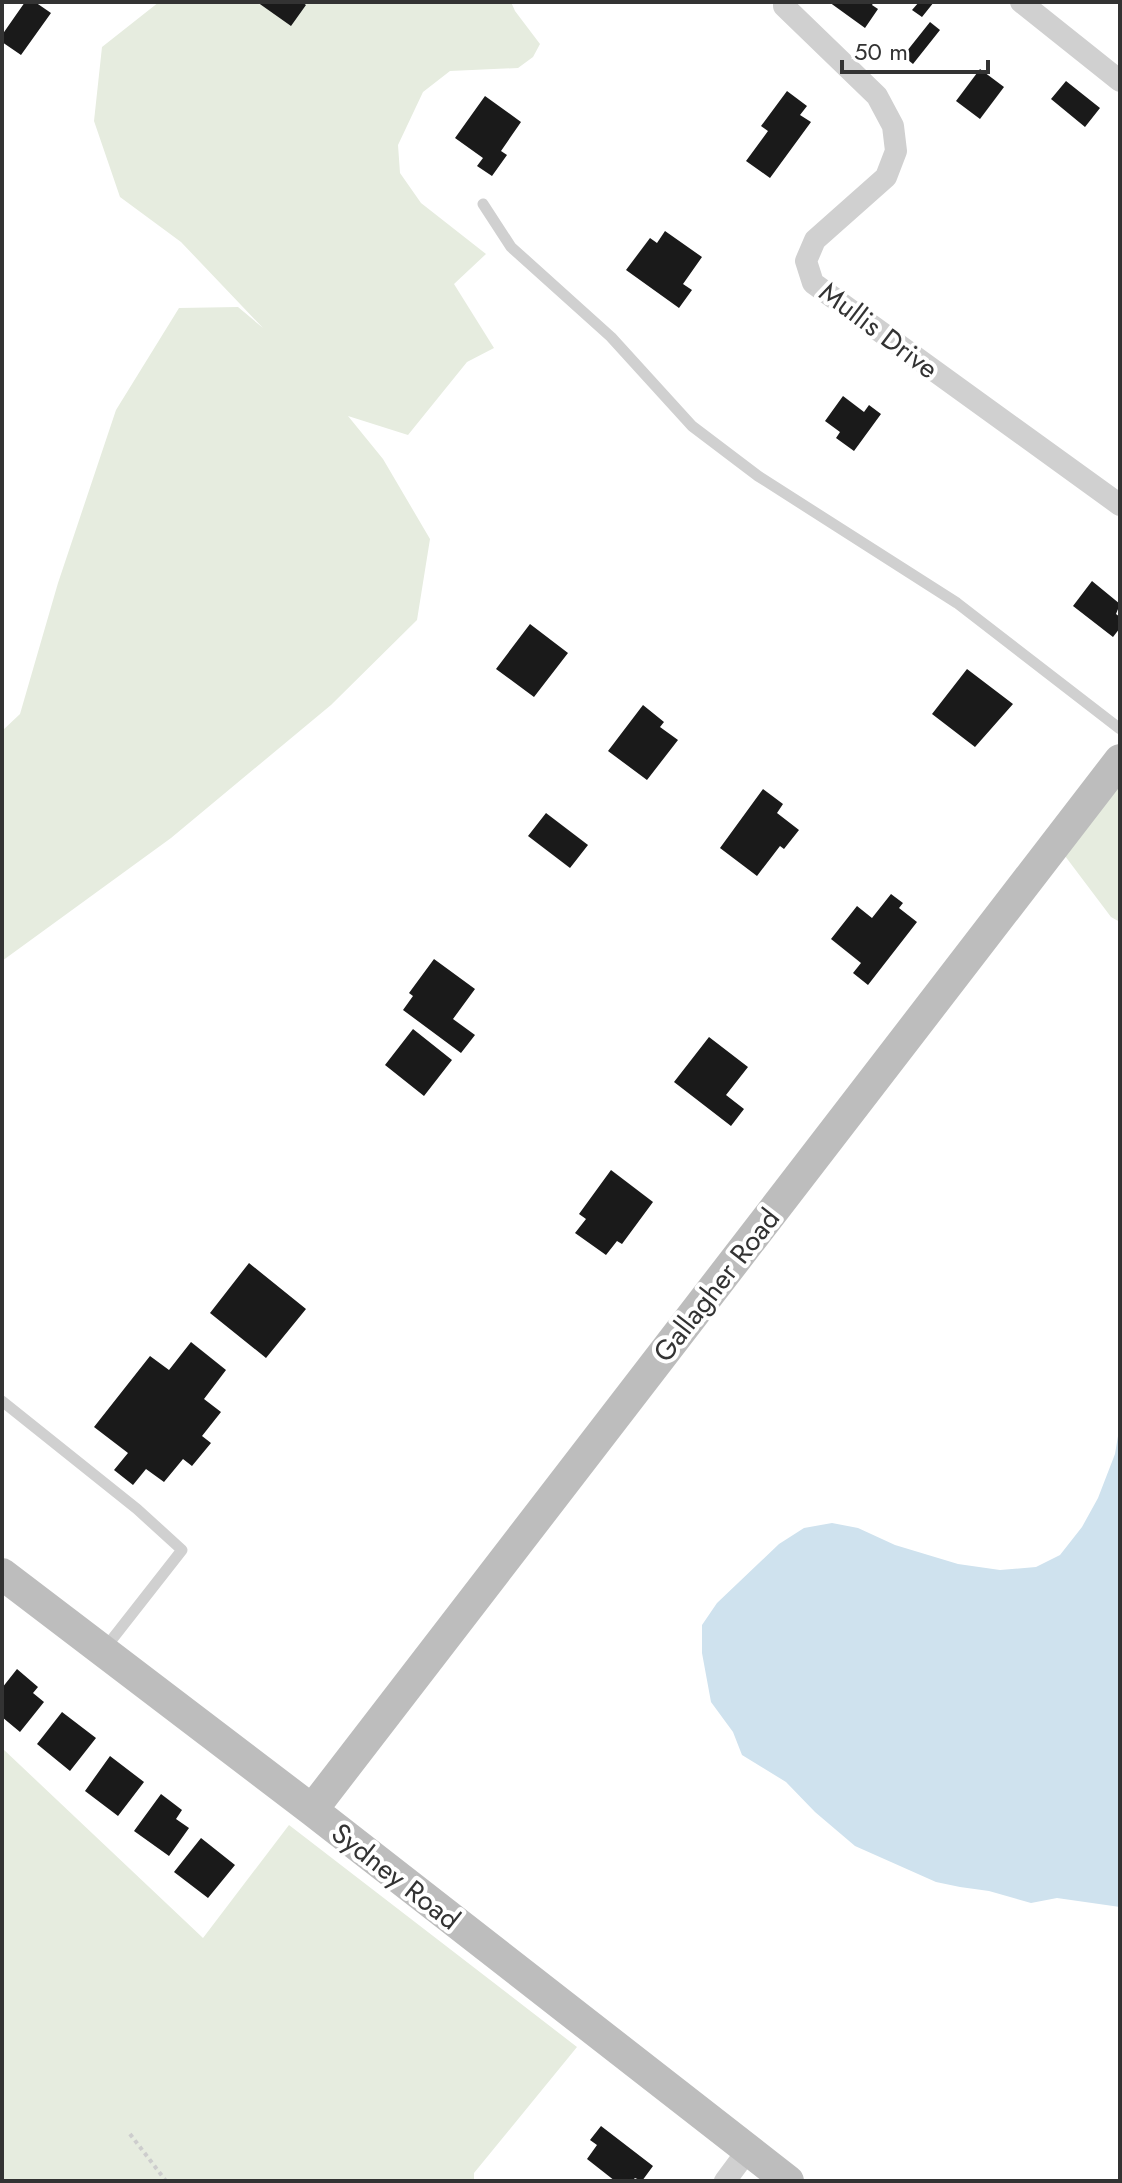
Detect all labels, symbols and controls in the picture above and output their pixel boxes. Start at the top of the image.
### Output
scale bar [842,24,988,74]
text: 50 m [854,34,908,69]
street label: Mullis Drive [811,272,947,389]
street label: Gallagher Road [643,1200,789,1371]
street label: Sydney Road [323,1813,469,1940]

